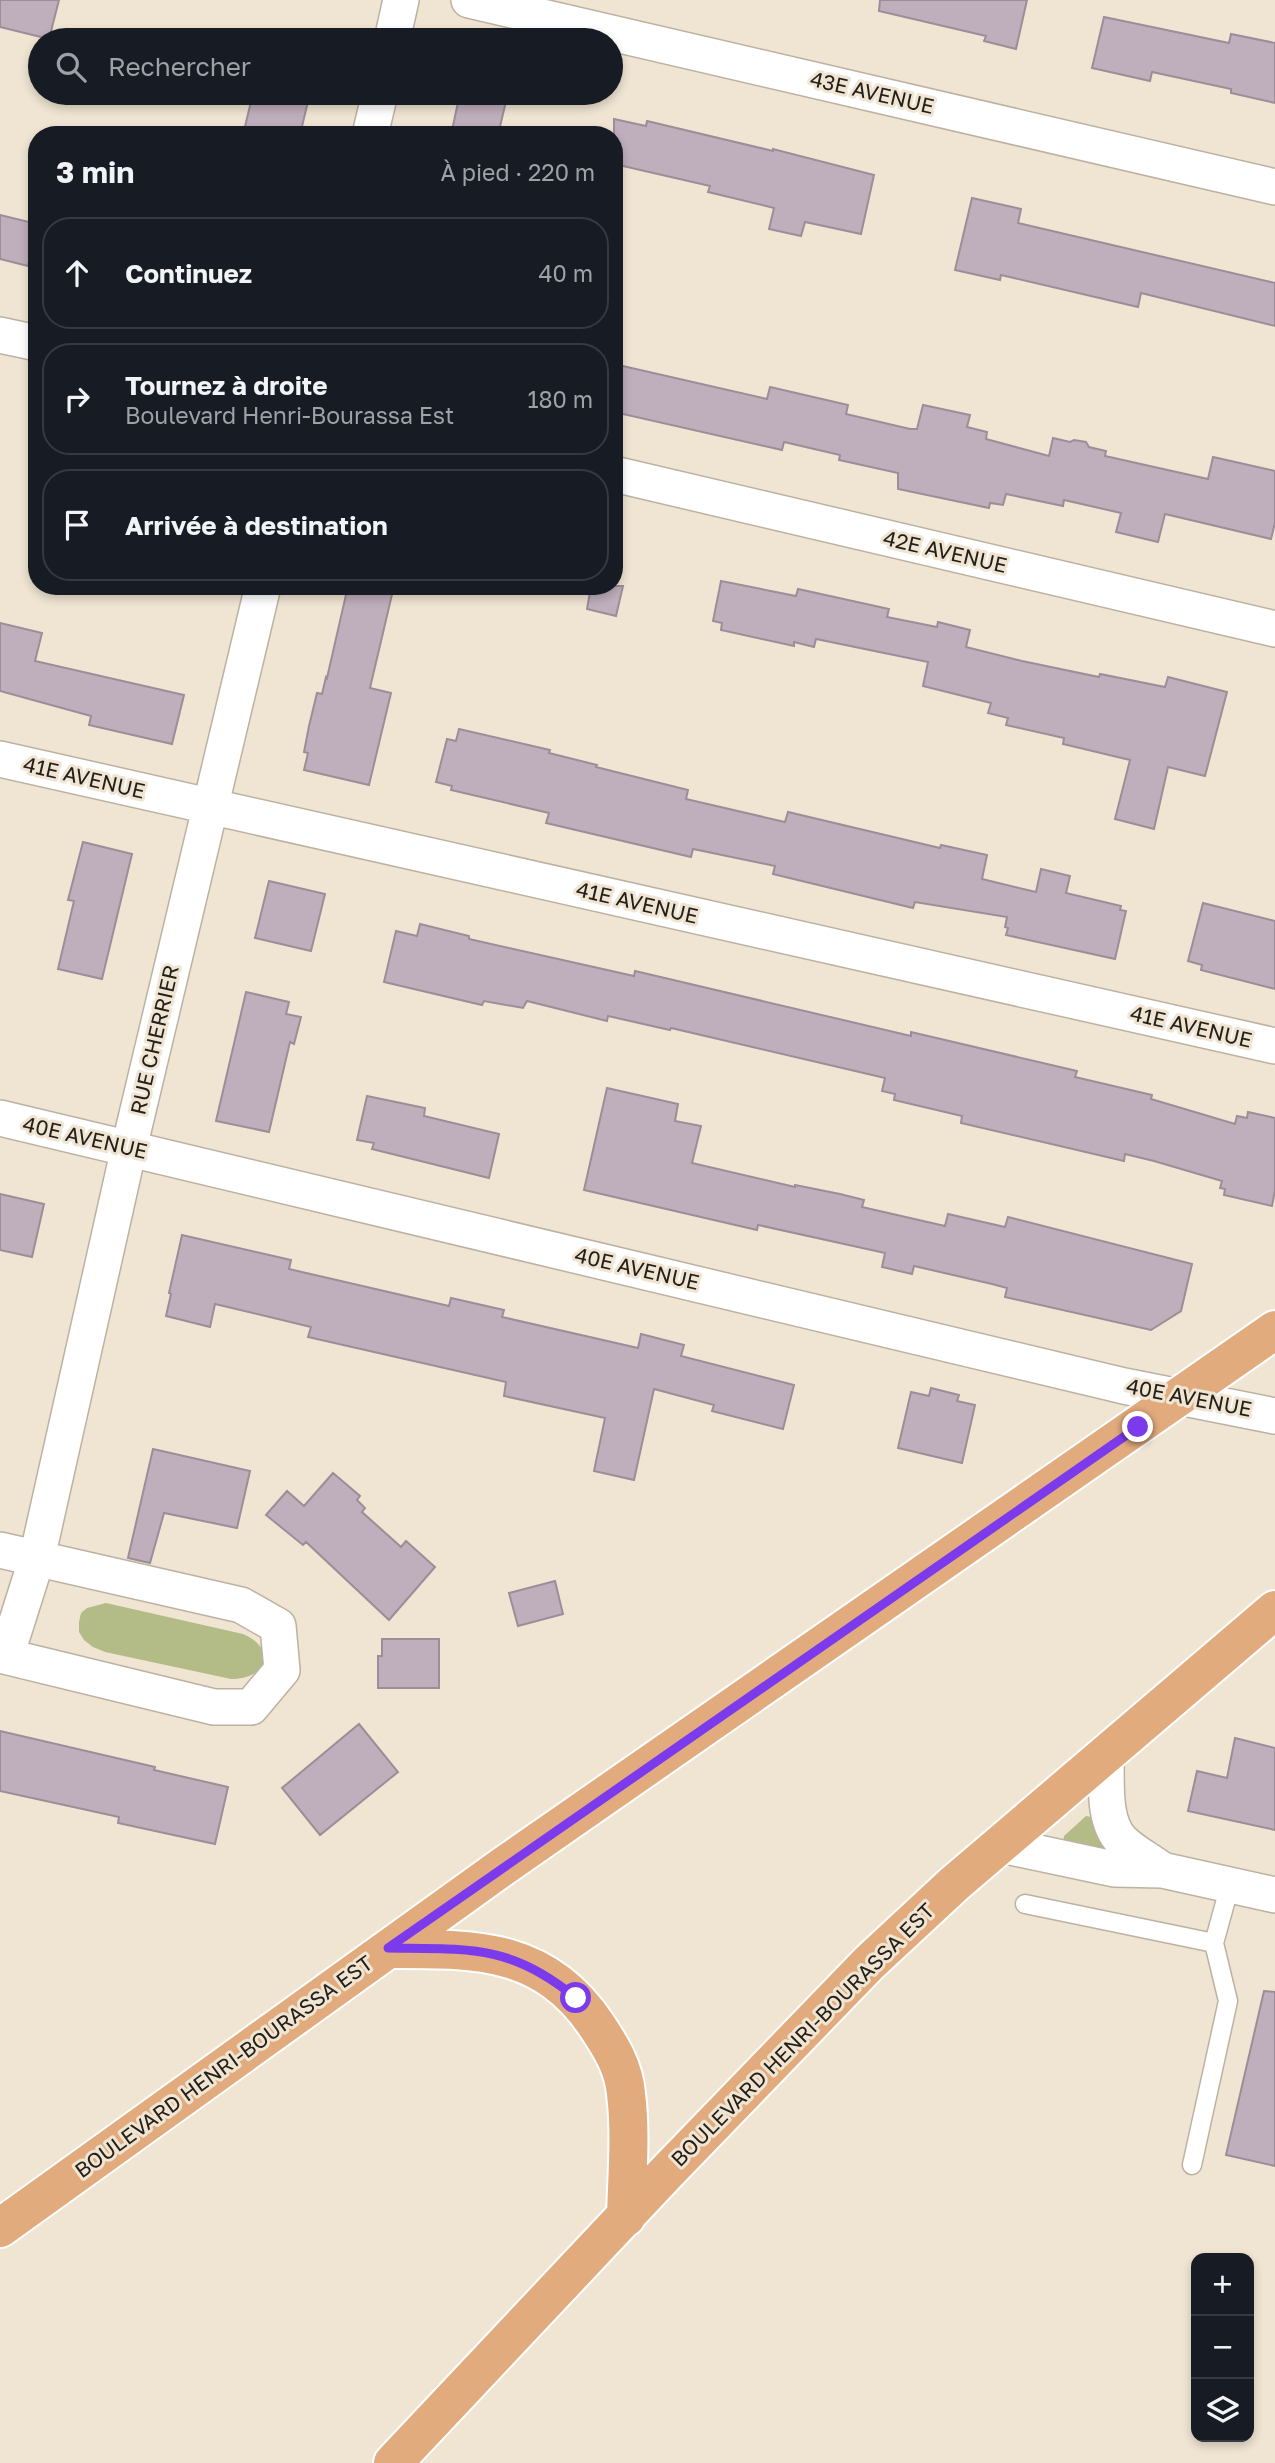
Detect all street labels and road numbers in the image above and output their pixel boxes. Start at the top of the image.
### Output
street label: 43E AVENUE [808,65,937,119]
street label: 42E AVENUE [881,524,1010,578]
street label: 41E AVENUE [21,750,148,804]
street label: 41E AVENUE [574,875,701,929]
street label: RUE CHERRIER [124,962,184,1117]
street label: 41E AVENUE [1128,999,1255,1053]
street label: 40E AVENUE [20,1110,150,1164]
street label: 40E AVENUE [572,1241,702,1295]
street label: 40E AVENUE [1124,1372,1254,1422]
street label: BOULEVARD HENRI-BOURASSA EST [665,1897,939,2171]
street label: BOULEVARD HENRI-BOURASSA EST [69,1949,377,2183]

